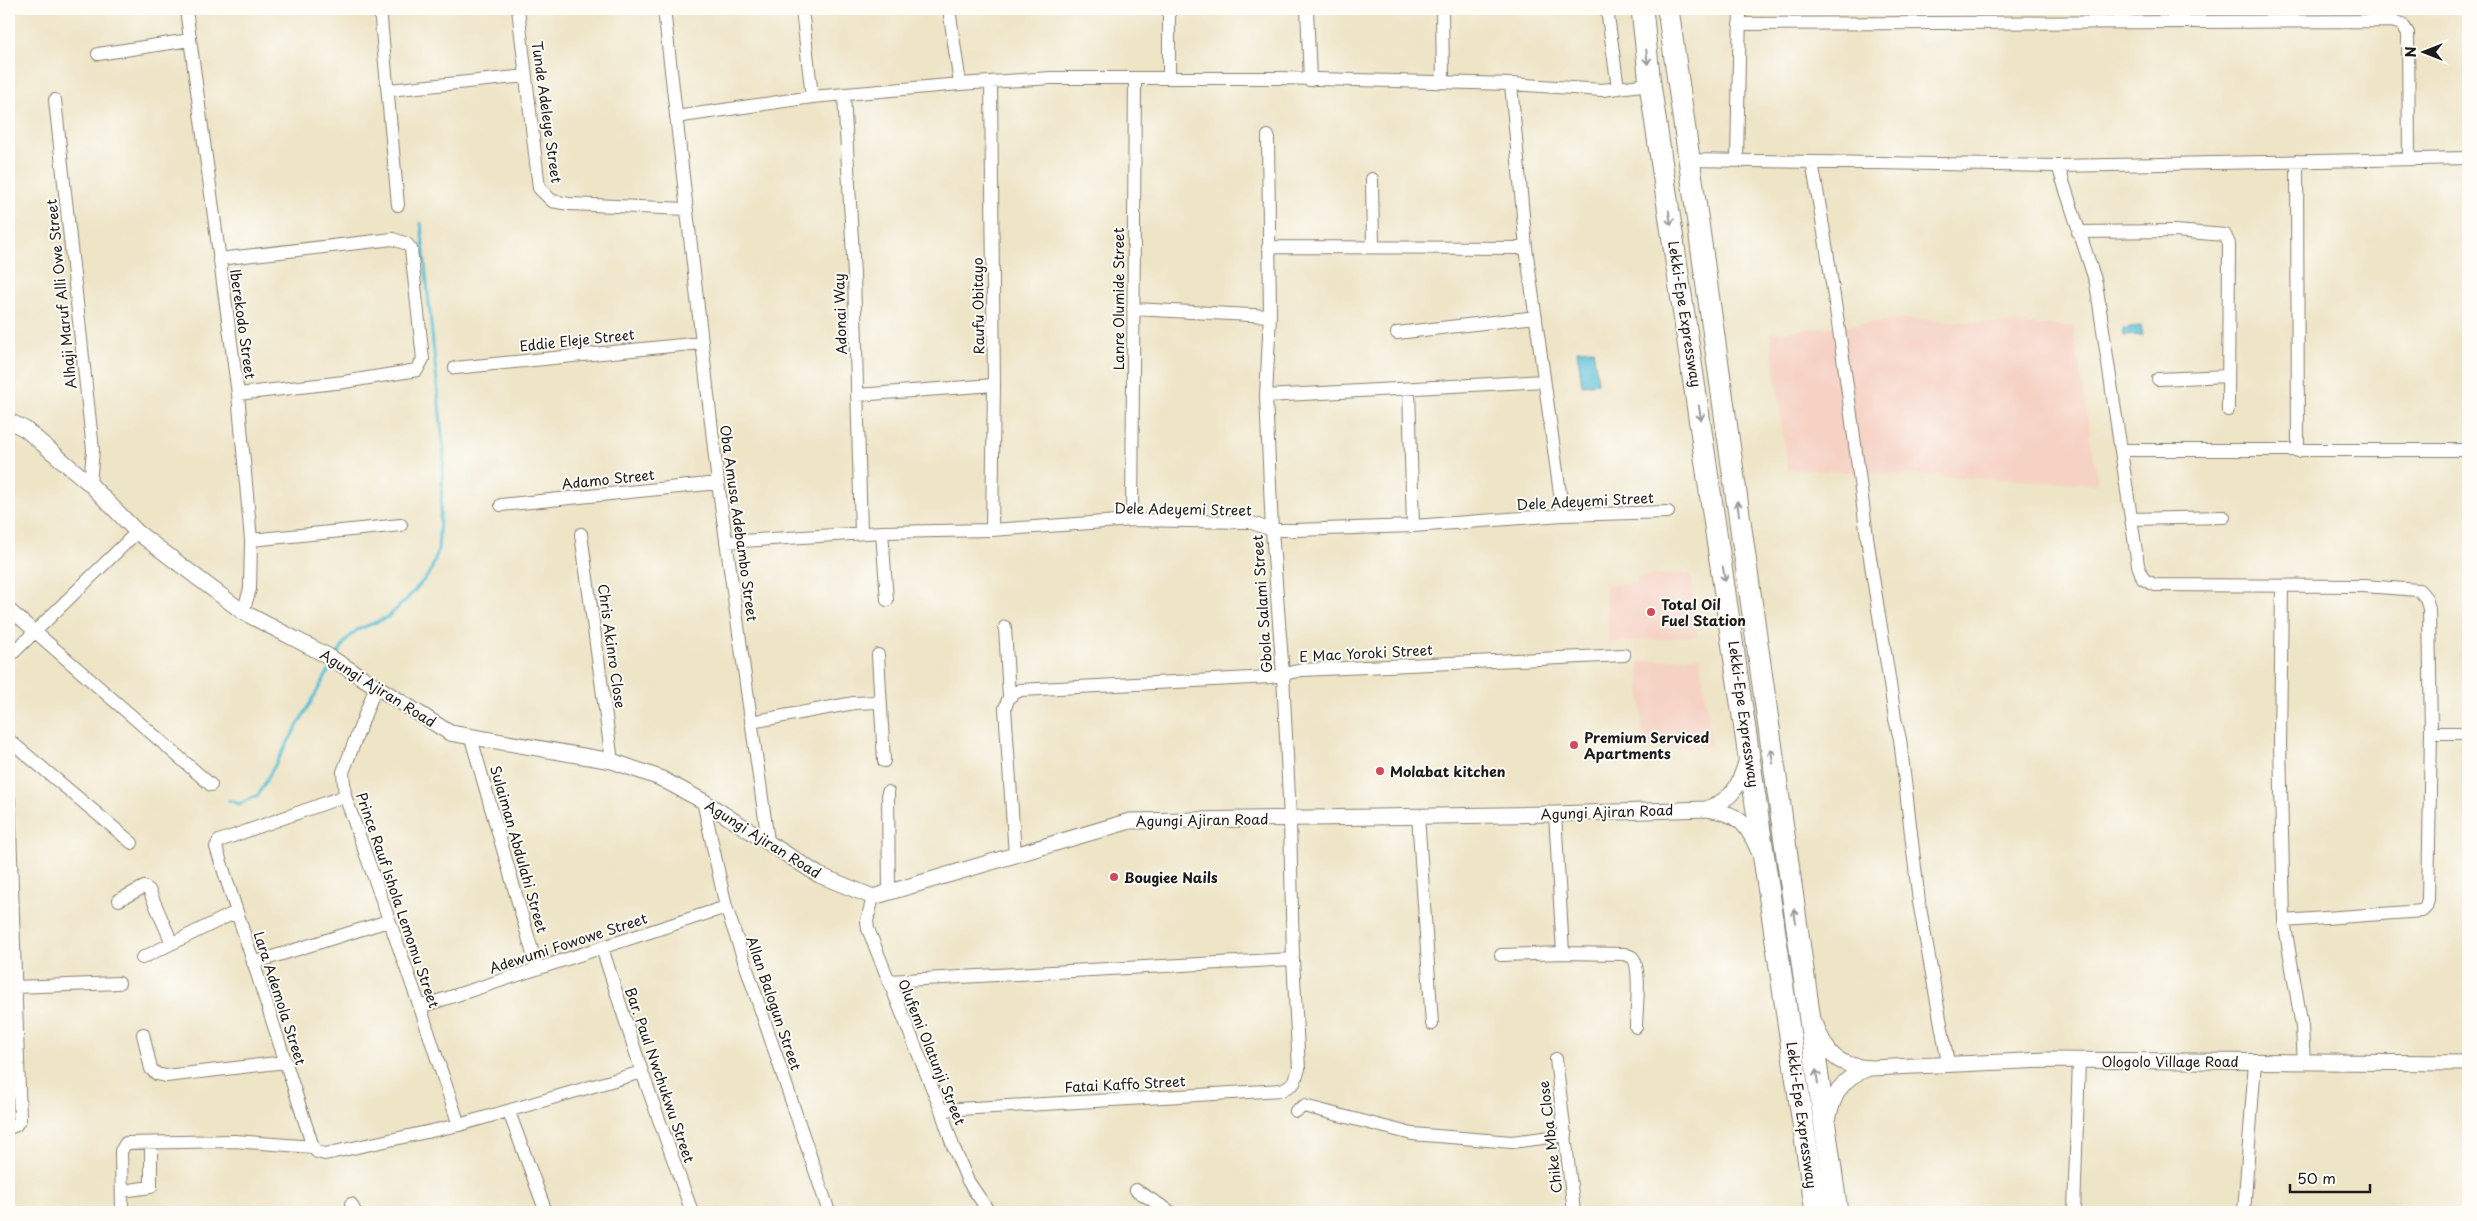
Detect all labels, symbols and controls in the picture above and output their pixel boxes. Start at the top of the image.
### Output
north arrow [2400,28,2450,78]
street label: Tunde Adeleye Street [527,40,567,185]
text: N [2400,46,2421,58]
one-way arrow [1642,49,1652,65]
street label: Alhaji Maruf Alli Owe Street [41,198,81,390]
one-way arrow [1665,210,1675,226]
street label: Lanre Olumide Street [1108,227,1129,370]
street label: Lekki-Epe Expressway [1663,239,1707,389]
street label: Raufu Obitayo [967,257,989,355]
street label: Iberekodo Street [225,268,261,381]
street label: Adonai Way [828,273,852,355]
street label: Eddie Eleje Street [519,324,636,356]
one-way arrow [1695,405,1705,421]
street label: Oba Amusa Adebambo Street [715,423,763,623]
street label: Adamo Street [560,464,656,494]
street label: Dele Adeyemi Street [1516,487,1655,515]
street label: Dele Adeyemi Street [1114,497,1252,521]
one-way arrow [1732,500,1742,516]
street label: Gbola Salami Street [1247,534,1277,674]
one-way arrow [1719,566,1729,582]
street label: Chris Akinro Close [593,582,631,710]
place label: Total Oil Fuel Station [1661,594,1746,631]
marker: Total Oil Fuel Station [1645,606,1657,618]
street label: E Mac Yoroki Street [1299,639,1434,667]
street label: Lekki-Epe Expressway [1723,639,1765,789]
street label: Agungi Ajiran Road [316,644,440,732]
place label: Premium Serviced Apartments [1584,727,1710,764]
marker: Premium Serviced Apartments [1568,739,1580,751]
one-way arrow [1767,748,1777,764]
place label: Molabat kitchen [1390,761,1506,782]
street label: Sulaiman Abdulahi Street [485,763,553,935]
marker: Molabat kitchen [1374,765,1386,777]
street label: Prince Rauf Ishola Lemomu Street [351,789,445,1011]
street label: Agungi Ajiran Road [701,795,825,883]
street label: Agungi Ajiran Road [1540,799,1674,825]
street label: Agungi Ajiran Road [1135,808,1269,832]
place label: Bougiee Nails [1124,867,1218,888]
marker: Bougiee Nails [1108,871,1120,883]
street label: Adewumi Fowowe Street [486,907,650,978]
one-way arrow [1789,909,1799,925]
street label: Lara Ademola Street [248,928,312,1068]
street label: Allan Balogun Street [741,933,807,1073]
street label: Olufemi Olatunji Street [893,976,971,1128]
street label: Bar. Paul Nwchukwu Street [620,984,700,1166]
street label: Lekki-Epe Expressway [1781,1040,1823,1190]
street label: Ologolo Village Road [2101,1051,2239,1072]
street label: Fatai Kaffo Street [1064,1070,1186,1098]
one-way arrow [1812,1070,1822,1086]
street label: Chike Mba Close [1533,1079,1567,1194]
scale bar [2290,1161,2370,1193]
text: 50 m [2297,1166,2336,1189]

